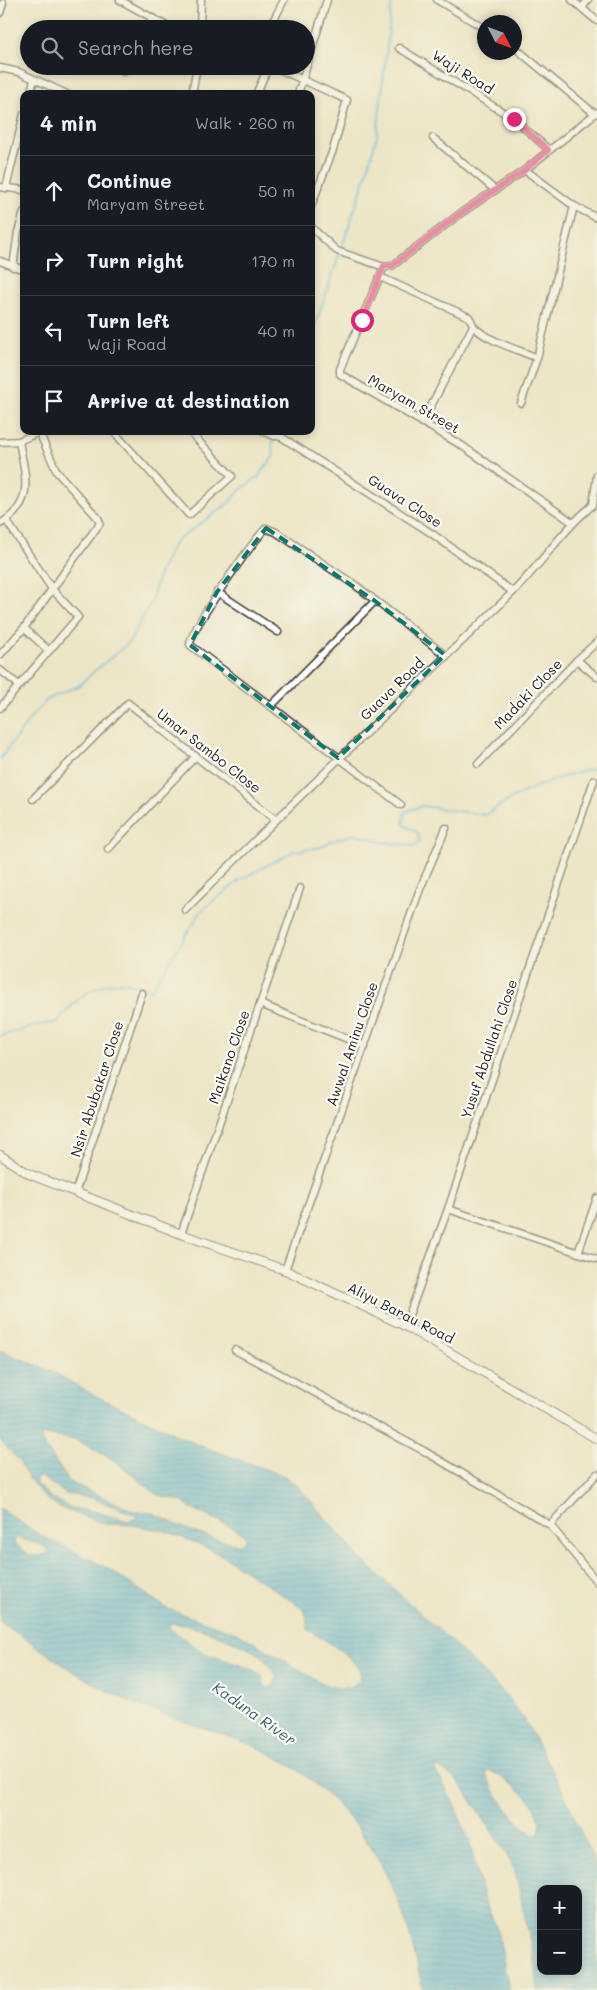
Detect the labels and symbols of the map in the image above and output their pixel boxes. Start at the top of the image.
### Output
north arrow [477,15,522,60]
street label: Waji Road [429,45,498,98]
route end [503,108,526,131]
route start [351,309,374,332]
street label: Maryam Street [365,370,464,438]
street label: Guava Close [365,470,446,532]
street label: Guava Road [355,653,428,724]
street label: Madaki Close [489,654,566,733]
street label: Umar Sambo Close [153,704,265,797]
street label: Yusuf Abdullahi Close [456,977,521,1121]
street label: Awwal Aminu Close [321,979,382,1109]
street label: Maikano Close [204,1007,253,1106]
street label: Nsir Abubakar Close [66,1018,127,1159]
street label: Aliyu Barau Road [345,1278,458,1348]
water label: Kaduna River [209,1677,301,1750]

